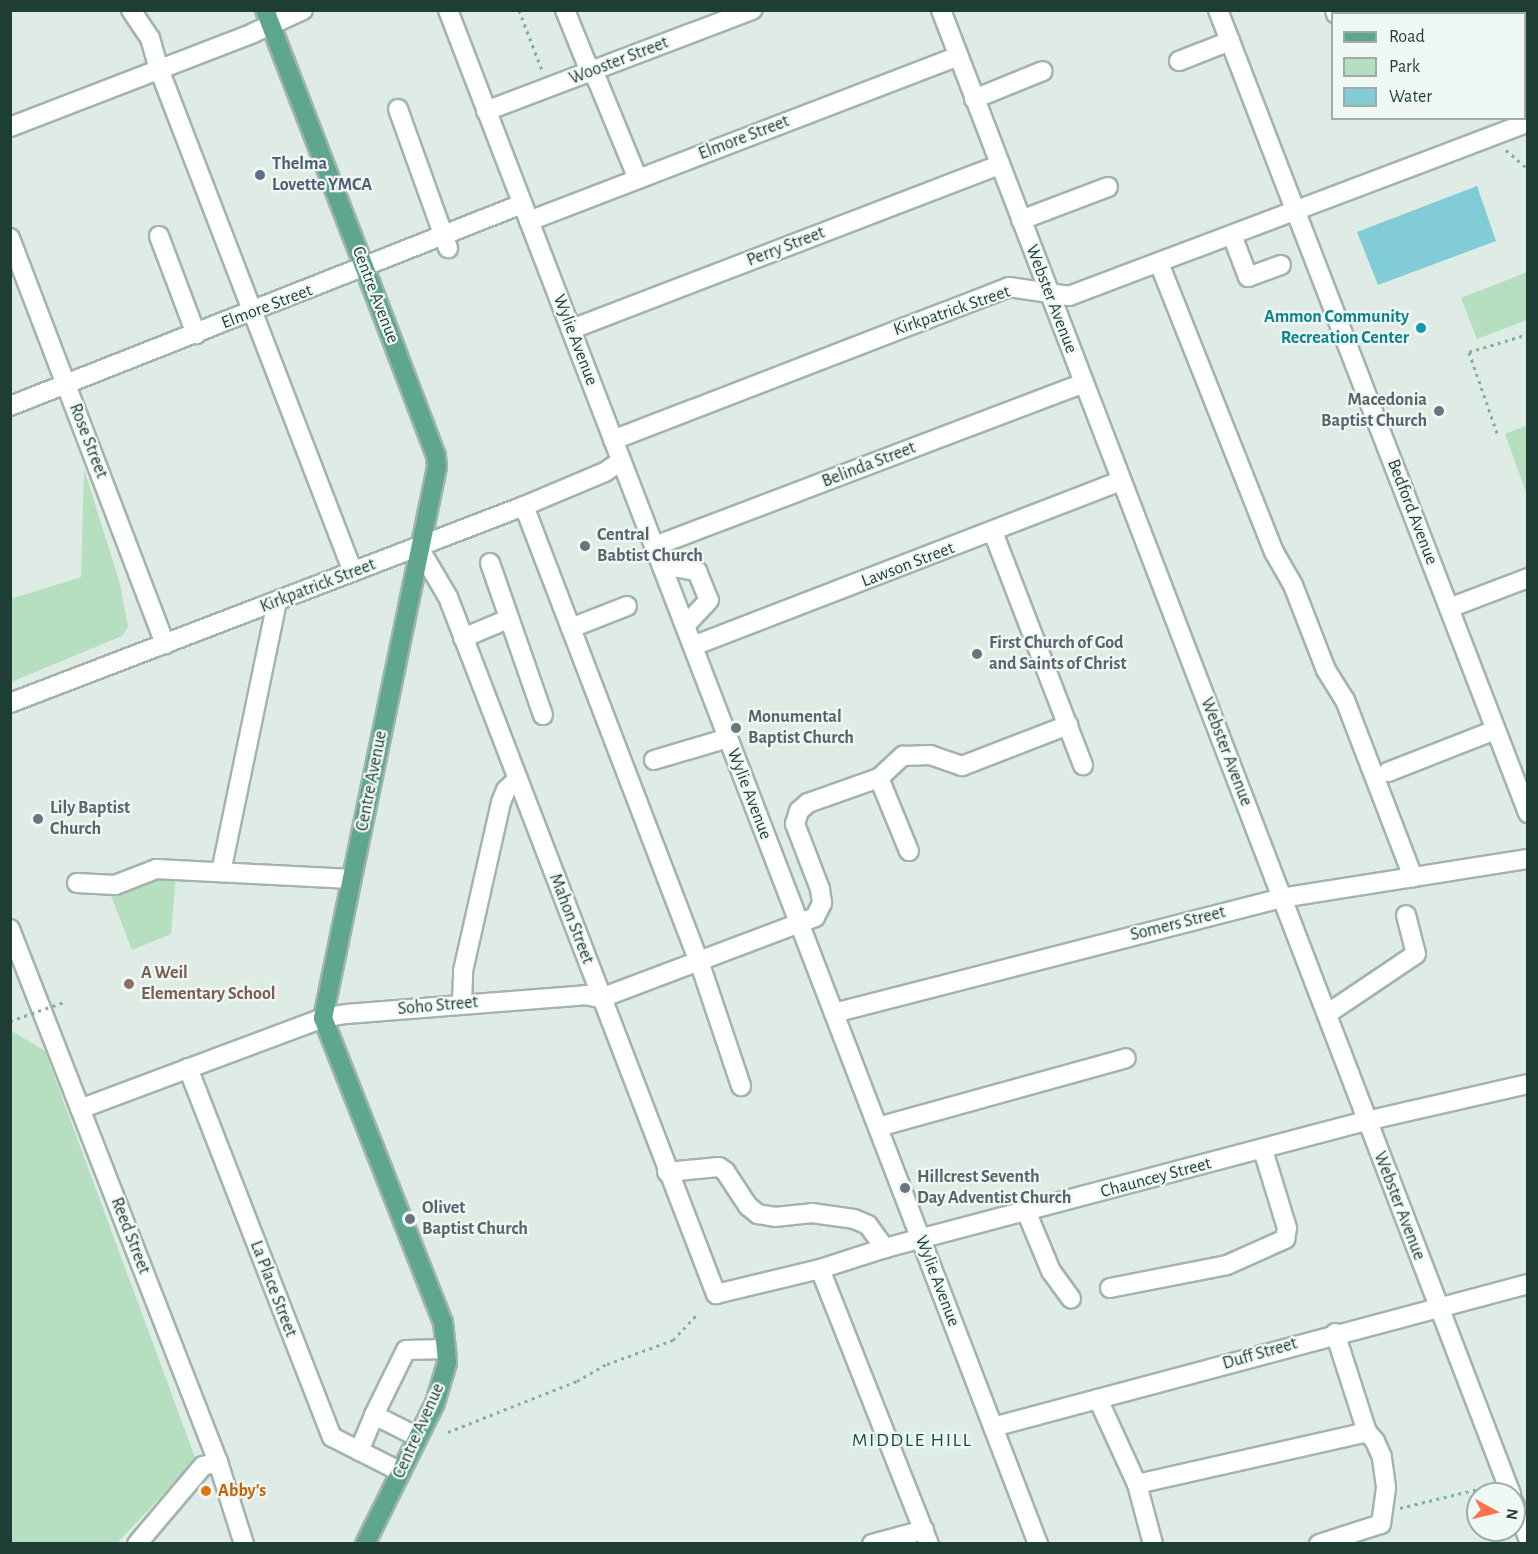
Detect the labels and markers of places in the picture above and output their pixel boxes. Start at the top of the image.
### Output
place label: Thelma Lovette YMCA [272,154,372,196]
marker: Thelma Lovette YMCA [253,168,267,182]
place label: Ammon Community Recreation Center [1264,307,1409,350]
marker: Ammon Community Recreation Center [1414,321,1428,335]
place label: Macedonia Baptist Church [1321,390,1427,432]
marker: Macedonia Baptist Church [1432,404,1446,418]
place label: Central Babtist Church [597,525,703,568]
marker: Central Babtist Church [578,539,592,553]
place label: First Church of God and Saints of Christ [989,633,1127,676]
marker: First Church of God and Saints of Christ [970,647,984,661]
place label: Monumental Baptist Church [748,707,854,750]
marker: Monumental Baptist Church [729,721,743,735]
place label: Lily Baptist Church [50,798,130,840]
marker: Lily Baptist Church [31,812,45,826]
place label: A Weil Elementary School [141,963,276,1006]
marker: A Weil Elementary School [122,977,136,991]
place label: Hillcrest Seventh Day Adventist Church [917,1167,1071,1210]
marker: Hillcrest Seventh Day Adventist Church [898,1181,912,1195]
place label: Olivet Baptist Church [422,1198,528,1240]
marker: Olivet Baptist Church [403,1212,417,1226]
place label: Abby's [218,1480,266,1502]
marker: Abby's [199,1484,213,1498]

